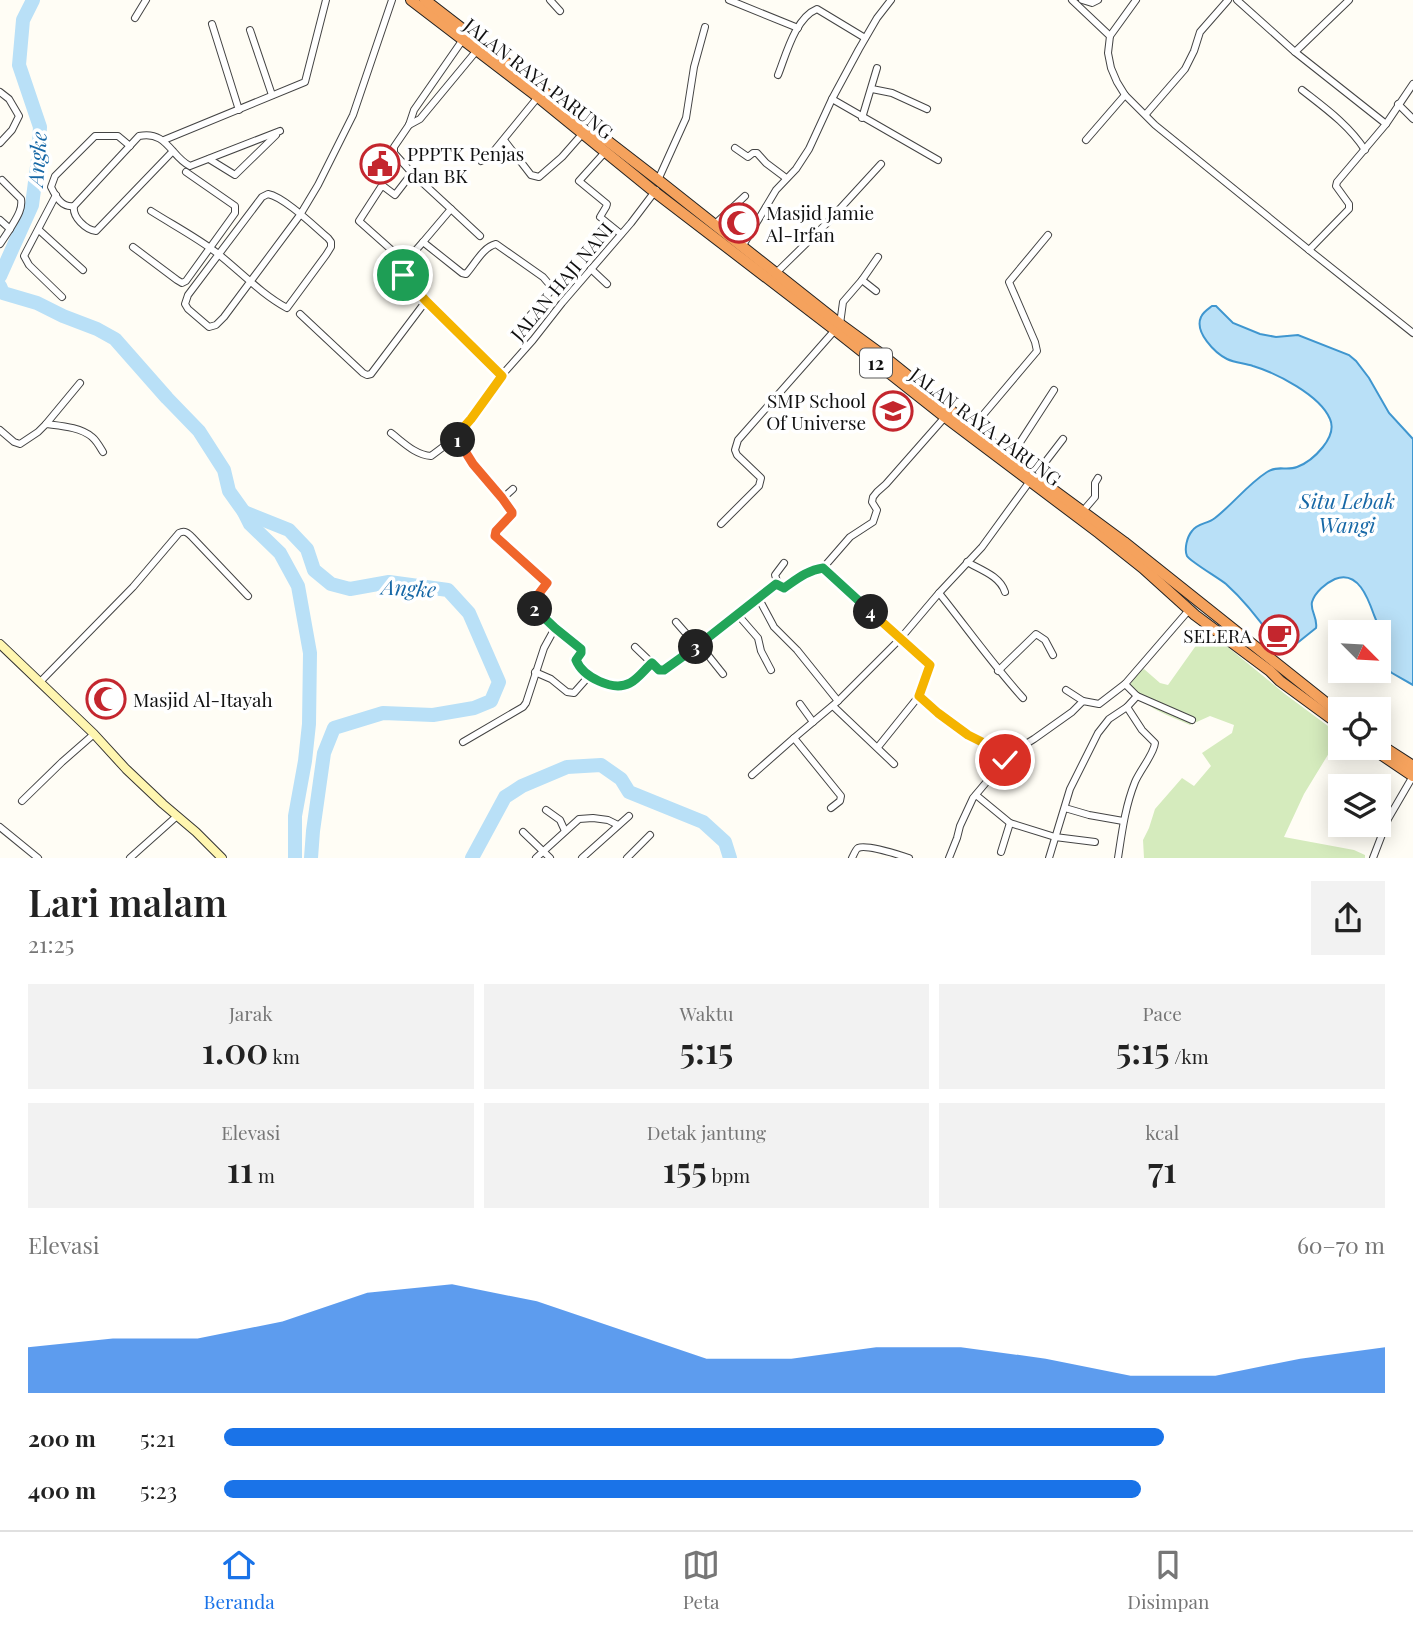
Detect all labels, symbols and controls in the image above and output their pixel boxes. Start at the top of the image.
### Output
street label: JALAN RAYA PARUNG [458,11,619,144]
water label: Angke [20,131,52,189]
place label: PPPTK Penjas dan BK [407,140,524,188]
public building icon: PPPTK Penjas dan BK [359,143,401,185]
place label: Masjid Jamie Al-Irfan [765,199,874,247]
mosque icon: Masjid Jamie Al-Irfan [718,202,760,244]
street label: JALAN HAJI NANI [503,216,618,346]
pin [373,245,433,305]
icon: arrive [384,256,422,294]
road number: 12 [860,348,892,377]
street label: JALAN RAYA PARUNG [904,360,1067,491]
place label: SMP School Of Universe [766,387,867,435]
school or university icon: SMP School Of Universe [872,390,914,432]
pin: 1 [440,422,476,458]
text: 1 [454,426,461,452]
water label: Situ Lebak Wangi [1298,486,1395,538]
water label: Angke [379,571,437,602]
pin: 2 [518,592,552,626]
pin: 4 [854,594,888,630]
text: 2 [530,595,539,621]
text: 4 [865,598,876,624]
cafe icon: SELERA [1258,614,1300,656]
north arrow [1328,620,1391,682]
map controls [1328,620,1391,837]
place label: SELERA [1183,622,1253,648]
pin: 3 [678,630,714,664]
text: 3 [691,633,700,659]
mosque icon: Masjid Al-Itayah [85,678,127,720]
place label: Masjid Al-Itayah [133,686,273,712]
button: locate [1328,697,1391,760]
pin [975,730,1035,790]
icon: check [986,741,1024,779]
button: layers [1328,774,1391,837]
text: Lari malam [28,876,227,927]
button: share [1311,881,1385,955]
text: 21:25 [28,928,74,959]
text: Jarak [229,1000,273,1026]
text: Waktu [680,1000,733,1026]
text: Pace [1143,1000,1182,1026]
text: 1.00 [202,1026,268,1073]
text: 5:15 [680,1026,733,1073]
text: 5:15 [1116,1026,1170,1073]
text: km [268,1043,300,1069]
text: /km [1170,1043,1209,1069]
text: Elevasi [221,1119,280,1145]
text: Detak jantung [647,1119,766,1145]
text: kcal [1145,1119,1179,1145]
text: 11 [227,1145,253,1192]
text: 155 [663,1145,707,1192]
text: 71 [1148,1145,1176,1192]
text: m [253,1162,275,1188]
text: bpm [707,1162,750,1188]
text: Elevasi [28,1229,99,1260]
text: 60–70 m [1297,1229,1385,1260]
text: 200 m [28,1422,96,1453]
text: 5:21 [140,1422,175,1453]
text: 400 m [28,1474,96,1505]
text: 5:23 [140,1474,177,1505]
tab: Beranda [204,1546,275,1614]
tab: Peta [682,1546,720,1614]
tab: Disimpan [1127,1546,1209,1614]

